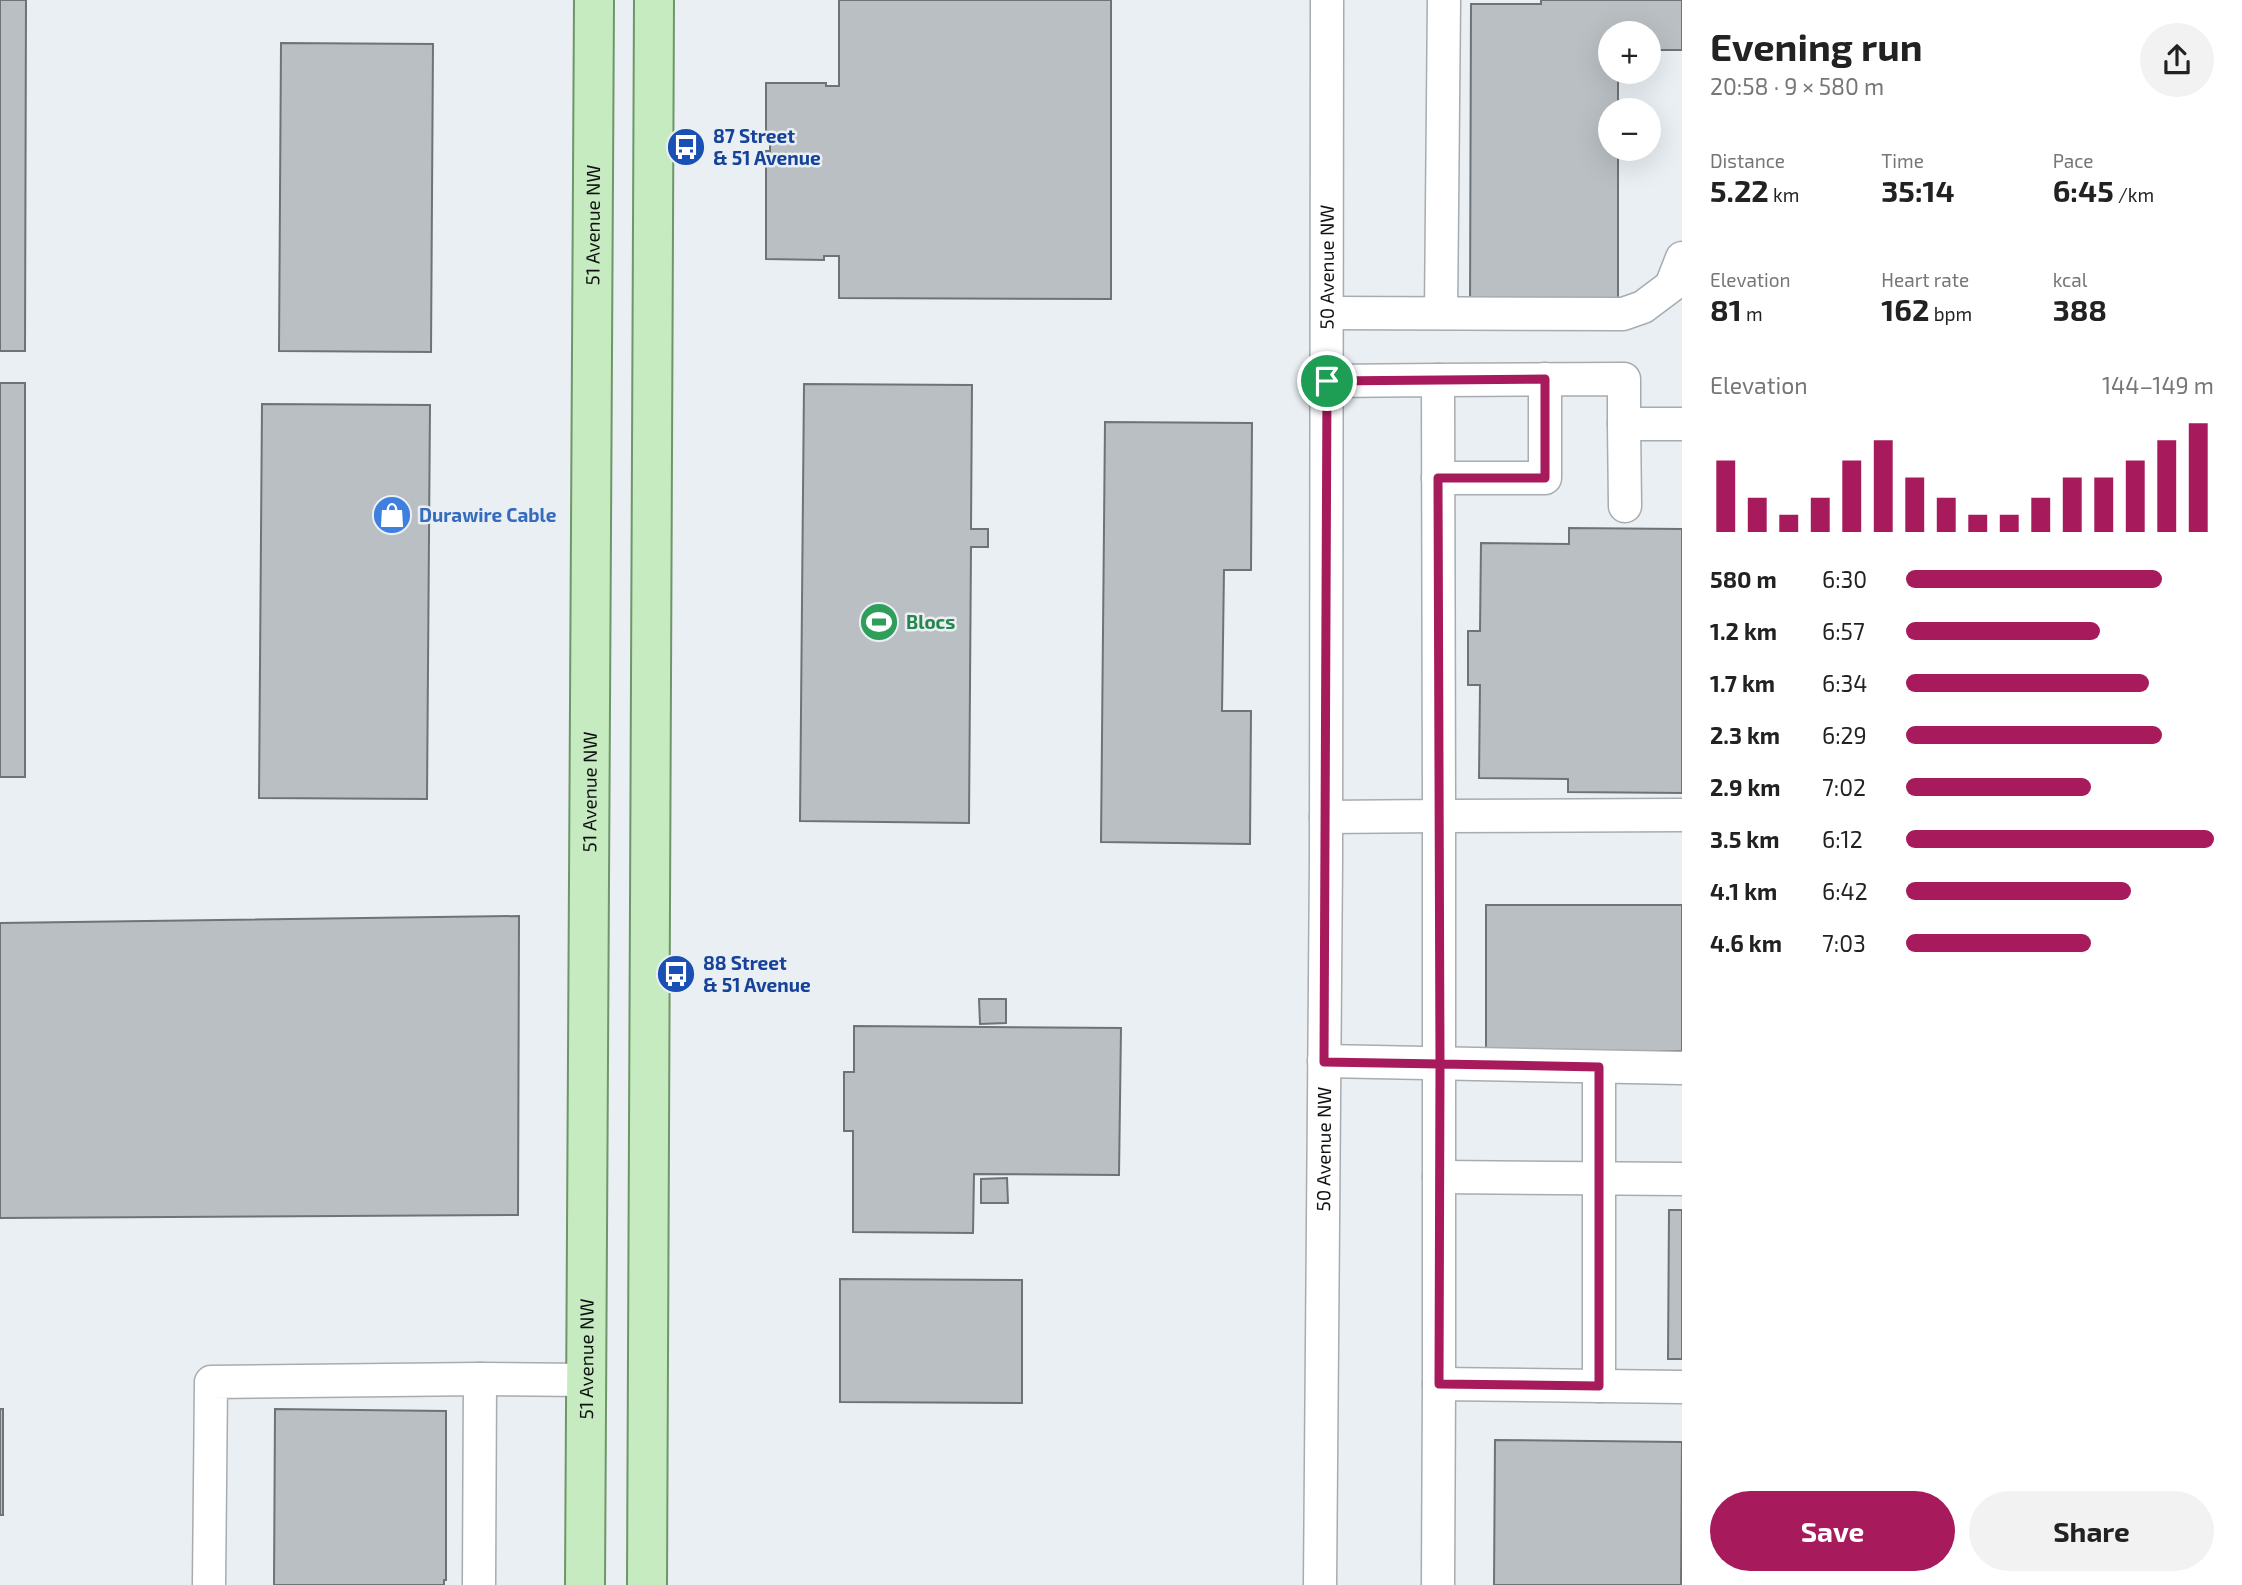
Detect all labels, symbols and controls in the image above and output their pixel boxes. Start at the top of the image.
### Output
map controls [1598,21,1661,161]
button: + [1598,21,1661,84]
text: Evening run [1710,23,1923,69]
button: share [2140,23,2214,97]
text: 20:58 · 9 × 580 m [1710,72,1884,100]
button: − [1598,98,1661,161]
place label: 87 Street & 51 Avenue [713,124,821,169]
bus stop icon: 87 Street & 51 Avenue [665,126,707,168]
text: Distance [1710,149,1785,172]
text: Time [1881,149,1924,172]
text: Pace [2053,149,2094,172]
street label: 51 Avenue NW [580,164,604,286]
text: 5.22 [1710,172,1769,208]
text: 35:14 [1881,172,1955,208]
text: 6:45 [2053,172,2114,208]
text: km [1769,183,1799,206]
text: /km [2114,183,2154,206]
street label: 50 Avenue NW [1315,205,1338,329]
text: Elevation [1710,268,1791,291]
text: Heart rate [1881,268,1969,291]
text: kcal [2053,268,2087,291]
text: 81 [1710,291,1742,327]
text: 162 [1881,291,1929,327]
text: 388 [2053,291,2107,327]
text: m [1742,302,1763,325]
text: bpm [1929,302,1972,325]
pin [1297,351,1357,411]
icon: arrive [1308,362,1346,400]
text: Elevation [1710,371,1808,399]
text: 144–149 m [2102,371,2214,399]
shop icon: Durawire Cable [371,494,413,536]
place label: Durawire Cable [419,503,557,526]
text: 580 m [1710,565,1777,593]
text: 6:30 [1822,565,1867,593]
sports icon: Blocs [858,601,900,643]
place label: Blocs [906,610,955,633]
text: 1.2 km [1710,617,1777,645]
text: 6:57 [1822,617,1865,645]
text: 1.7 km [1710,669,1775,697]
text: 6:34 [1822,669,1868,697]
text: 2.3 km [1710,721,1780,749]
text: 6:29 [1822,721,1867,749]
street label: 51 Avenue NW [577,731,601,853]
text: 2.9 km [1710,773,1781,801]
text: 7:02 [1822,773,1866,801]
text: 3.5 km [1710,825,1779,853]
text: 6:12 [1822,825,1863,853]
text: 4.1 km [1710,877,1777,905]
text: 6:42 [1822,877,1868,905]
text: 4.6 km [1710,929,1782,957]
text: 7:03 [1822,929,1866,957]
place label: 88 Street & 51 Avenue [703,951,811,996]
bus stop icon: 88 Street & 51 Avenue [655,953,697,995]
street label: 50 Avenue NW [1311,1087,1335,1212]
street label: 51 Avenue NW [574,1298,598,1420]
button: Save [1710,1491,1955,1571]
button: Share [1969,1491,2214,1571]

